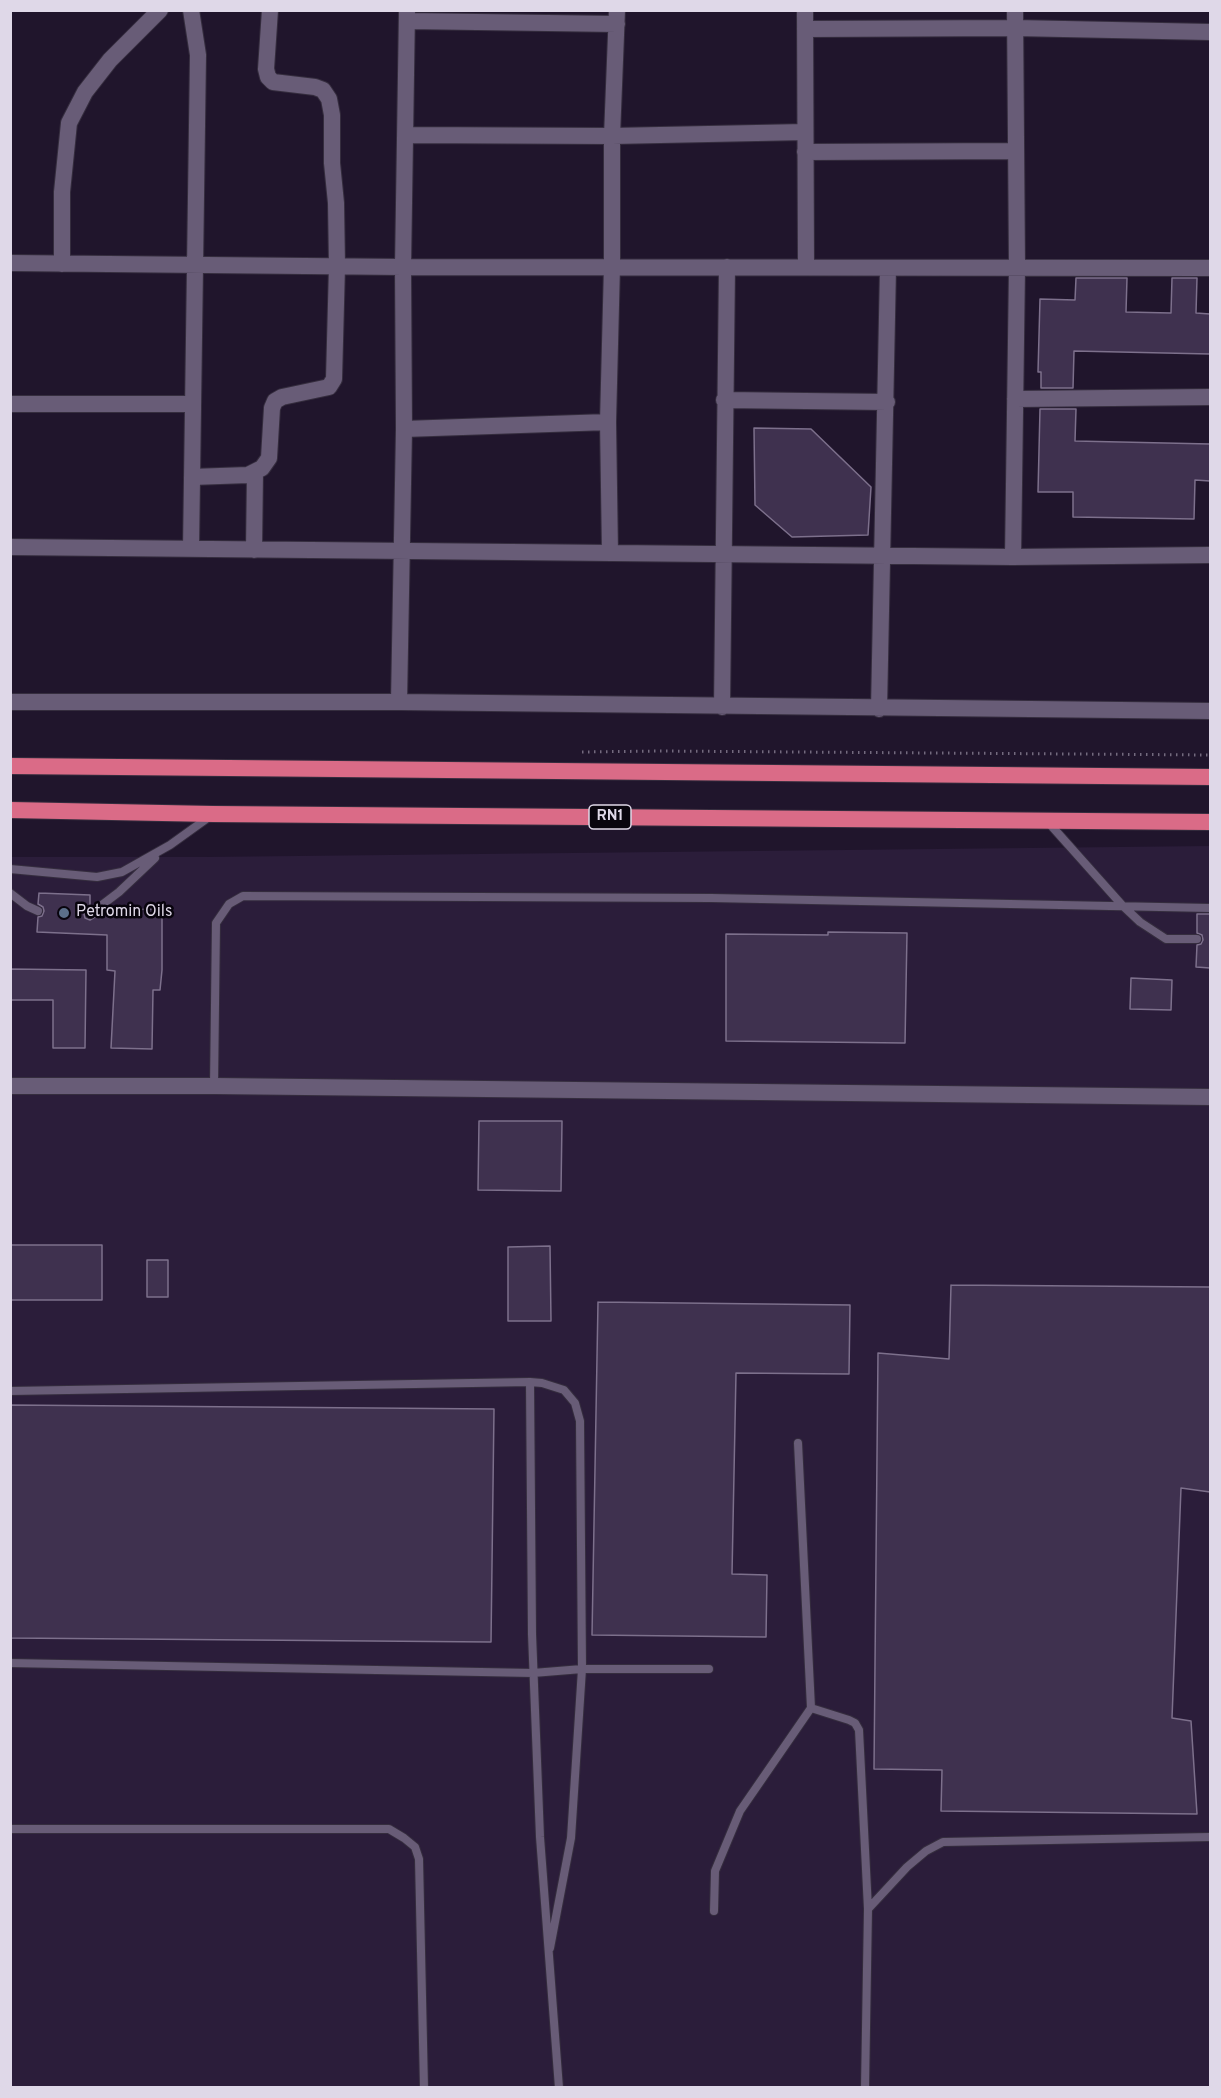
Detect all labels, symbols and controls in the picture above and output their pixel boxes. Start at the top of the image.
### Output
road number: RN1 [589,805,631,829]
place label: Petromin Oils [76,903,172,923]
marker: Petromin Oils [57,906,71,920]

